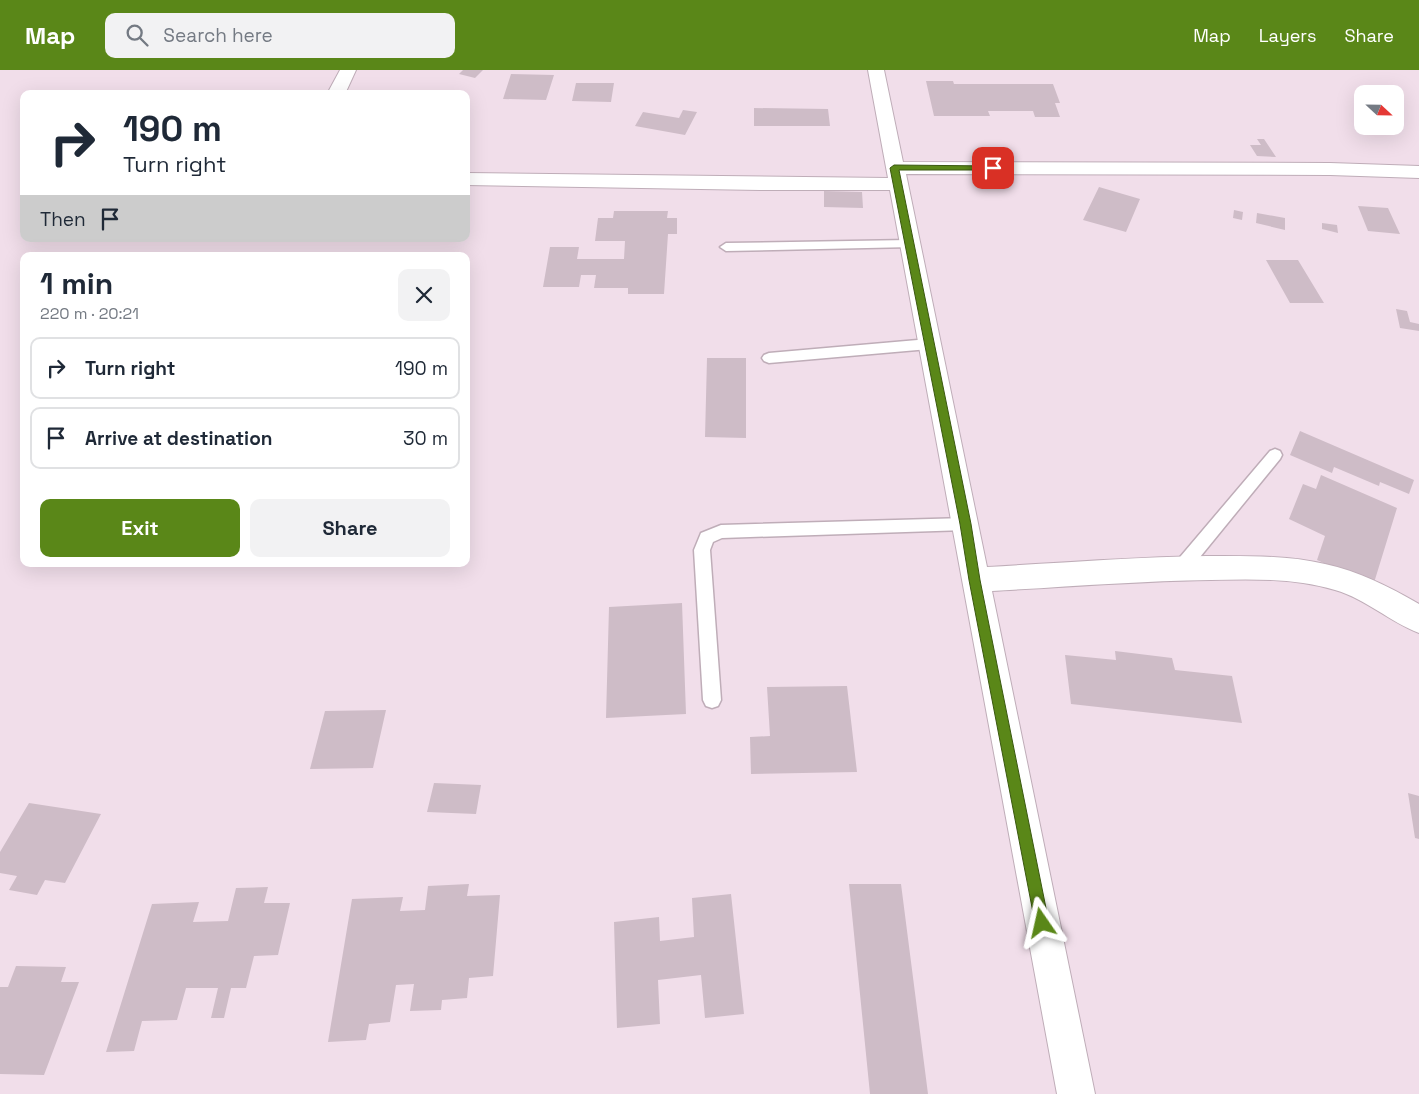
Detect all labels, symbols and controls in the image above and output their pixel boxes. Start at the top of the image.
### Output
search box [105,13,455,58]
text: Map [25,20,75,51]
icon: search [123,21,151,49]
text: Search here [163,23,273,48]
text: Map [1193,24,1231,47]
text: Layers [1259,24,1316,47]
text: Share [1344,24,1394,47]
north arrow [1354,85,1404,135]
map controls [1354,85,1404,135]
text: 190 m [123,107,222,151]
icon: right [40,110,105,175]
pin [972,147,1014,189]
text: Turn right [123,150,226,178]
icon: arrive [979,154,1007,182]
icon: arrive [96,205,124,233]
text: Then [40,207,86,232]
text: 1 min [40,264,113,303]
button: close [398,269,450,321]
text: 220 m · 20:21 [40,303,139,324]
icon: right [42,354,70,382]
text: Turn right [85,356,175,381]
text: 190 m [395,356,448,381]
icon: arrive [42,424,70,452]
text: Arrive at destination [85,426,273,451]
text: 30 m [403,426,448,451]
button: Exit [40,499,240,557]
button: Share [250,499,450,557]
position arrow [1015,896,1067,948]

